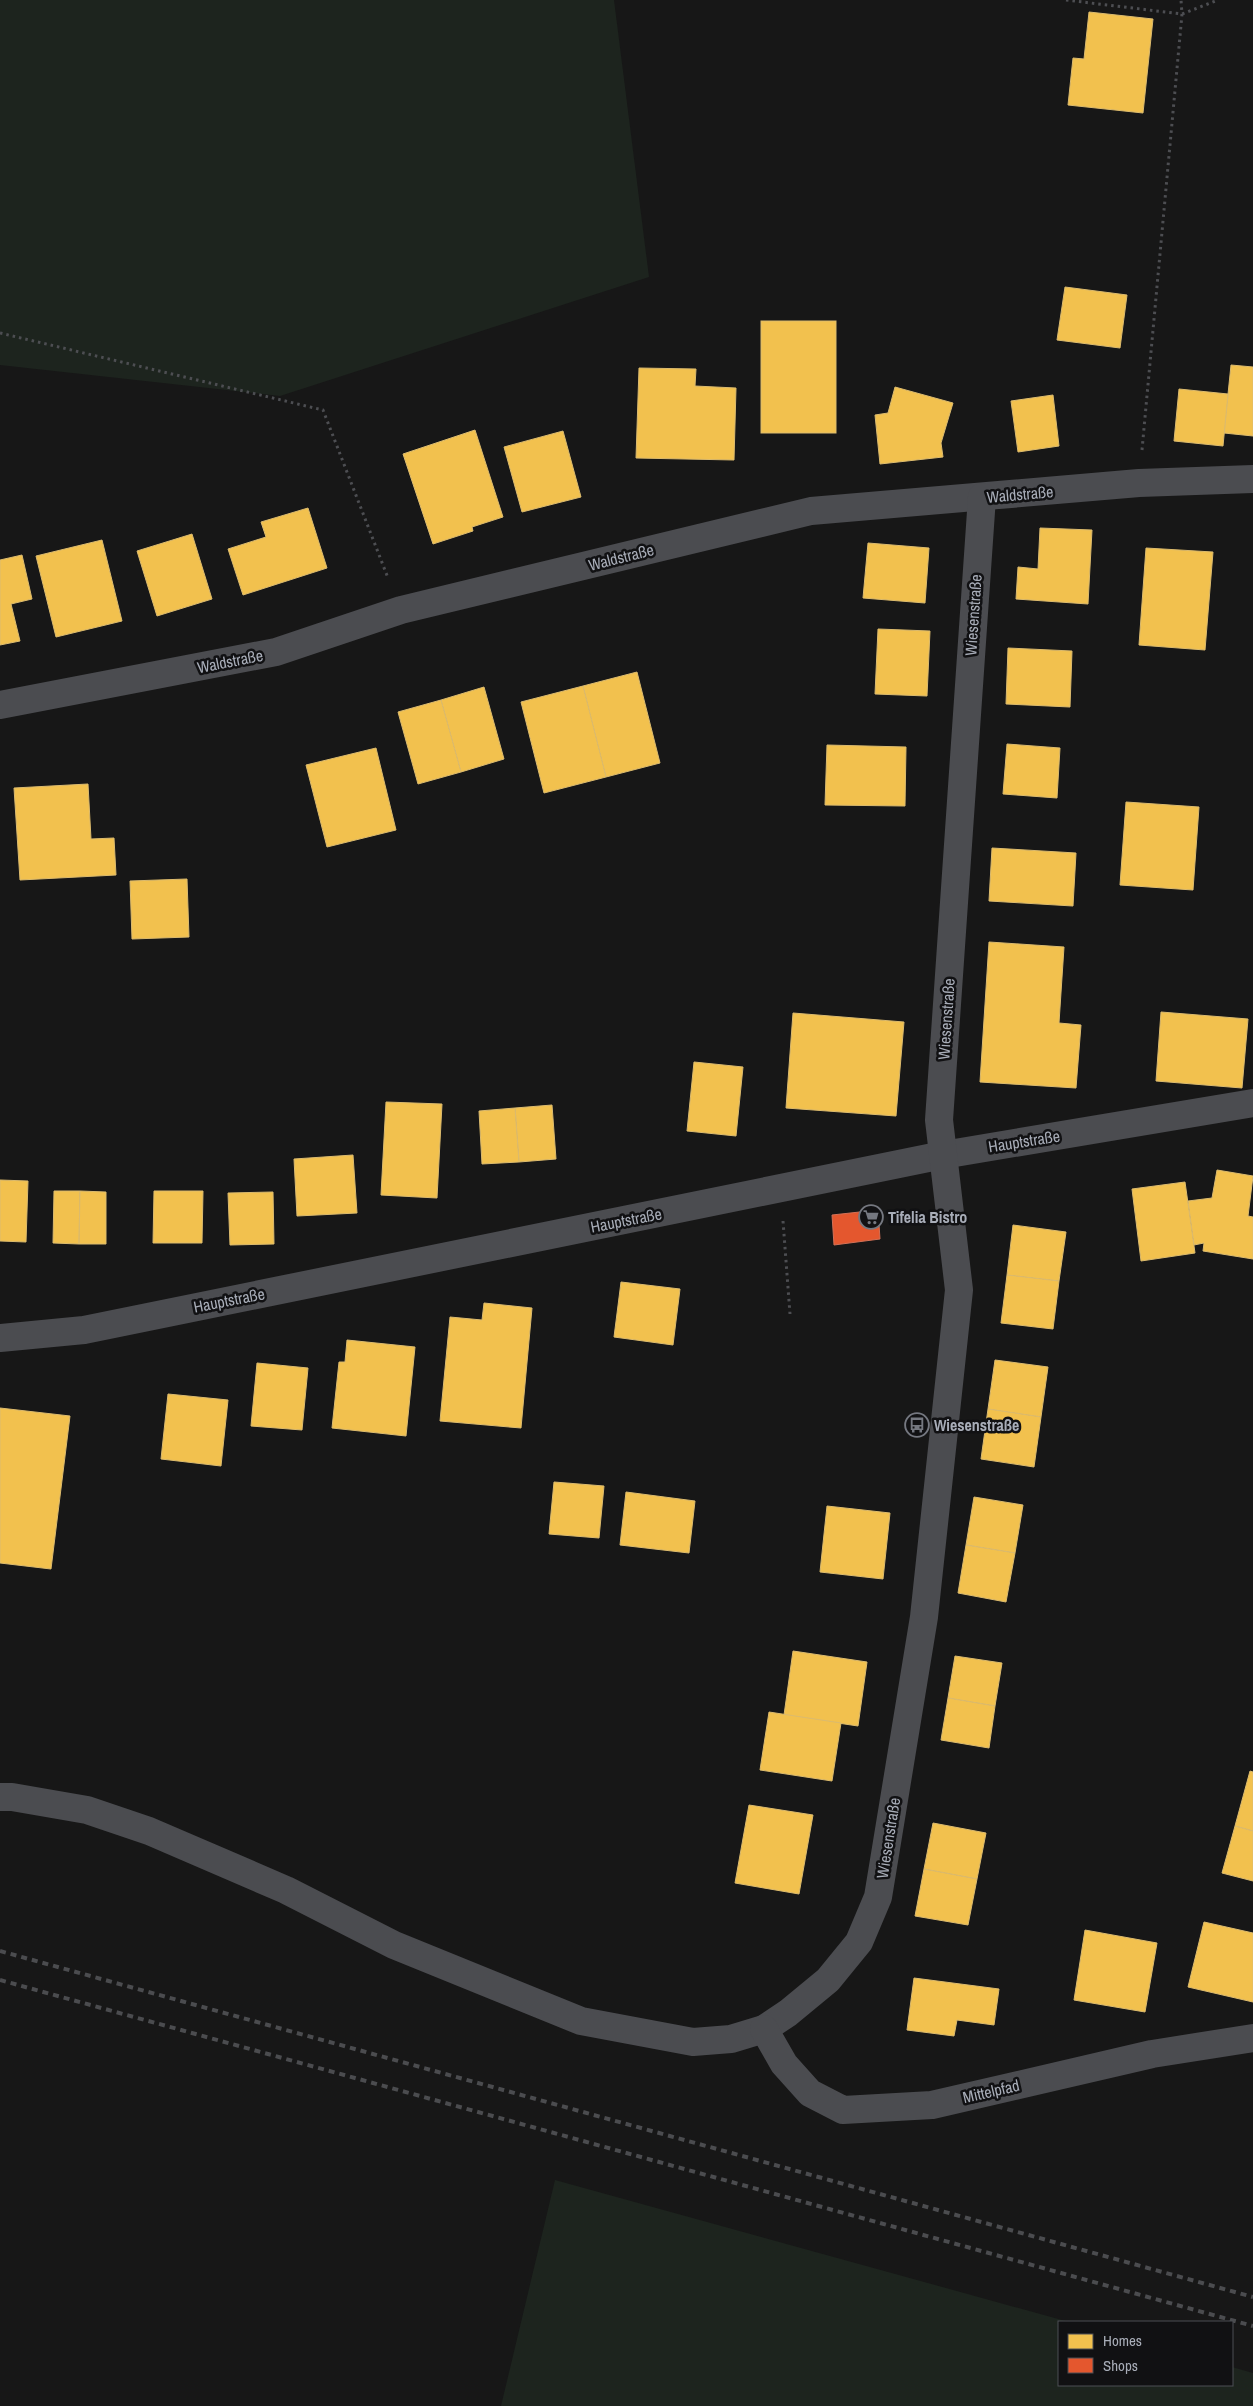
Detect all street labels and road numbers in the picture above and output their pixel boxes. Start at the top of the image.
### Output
street label: Waldstraße [986,480,1054,508]
street label: Waldstraße [586,538,656,576]
street label: Wiesenstraße [959,573,987,657]
street label: Waldstraße [195,644,265,678]
street label: Wiesenstraße [932,977,960,1061]
street label: Hauptstraße [987,1124,1061,1158]
street label: Hauptstraße [588,1202,664,1238]
street label: Hauptstraße [191,1282,267,1318]
street label: Wiesenstraße [871,1796,905,1880]
street label: Mittelpfad [960,2074,1022,2108]

